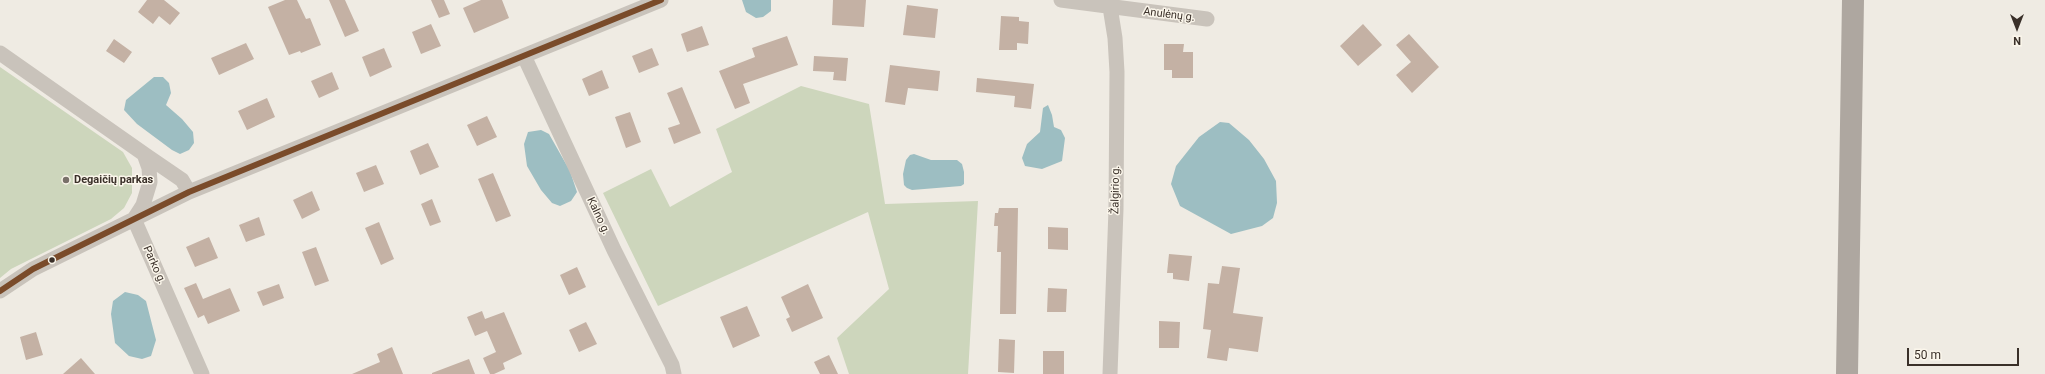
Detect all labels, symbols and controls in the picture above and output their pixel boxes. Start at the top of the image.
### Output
street label: Anulėnų g. [1143,5,1195,25]
north arrow [1997,8,2037,48]
text: N [2013,34,2021,47]
street label: Žalgirio g. [1109,166,1123,214]
place label: Degaičių parkas [74,173,153,187]
marker: Degaičių parkas [61,175,71,185]
street label: Kalno g. [584,195,612,237]
street label: Parko g. [140,244,168,286]
unlabelled marker [47,255,57,265]
scale bar [1909,340,2021,366]
text: 50 m [1914,348,1941,362]

